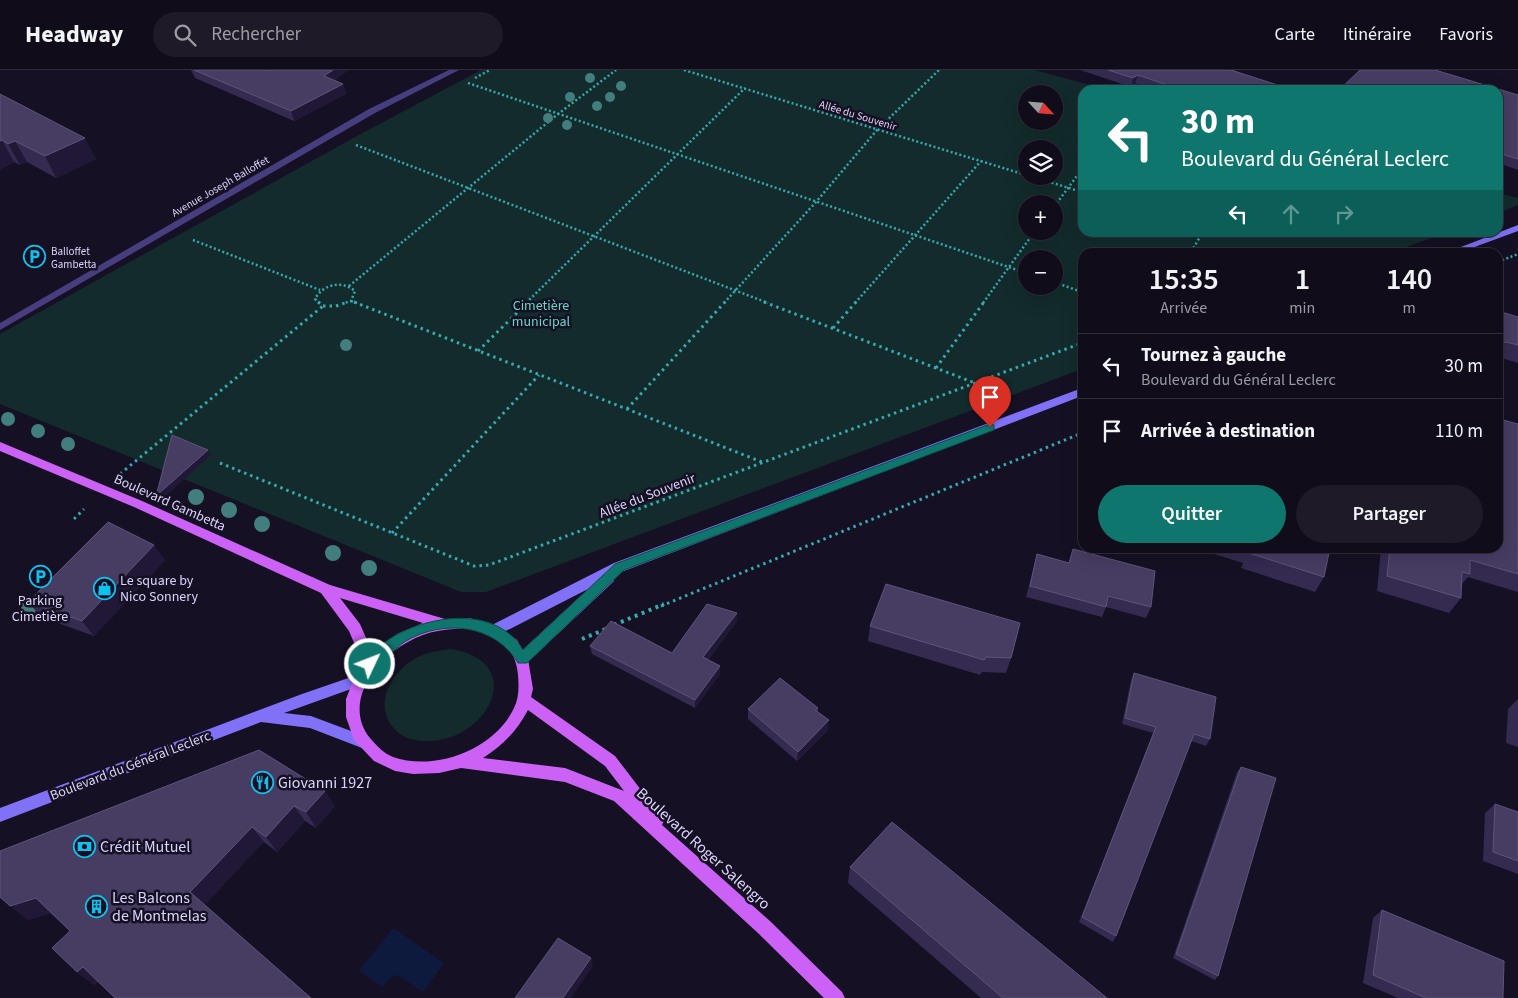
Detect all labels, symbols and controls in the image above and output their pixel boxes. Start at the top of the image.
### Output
search box [153,12,503,57]
text: Headway [25,17,123,52]
icon: search [171,21,199,49]
text: Rechercher [211,21,301,48]
text: Carte [1275,22,1315,47]
text: Itinéraire [1343,22,1411,47]
text: Favoris [1439,22,1493,47]
north arrow [1018,85,1062,130]
map controls [1018,85,1063,295]
street label: Allée du Souvenir [817,97,898,134]
text: 30 m [1181,97,1255,147]
icon: left [1098,105,1163,170]
button: layers [1018,140,1063,185]
text: Boulevard du Général Leclerc [1181,143,1449,175]
street label: Avenue Joseph Balloffet [169,152,272,221]
button: + [1018,195,1063,240]
icon: left [1224,200,1252,228]
icon: ahead [1277,200,1305,228]
icon: right [1330,200,1358,228]
place label: Balloffet Gambetta [51,244,96,272]
parking icon: Balloffet Gambetta [23,245,47,269]
button: − [1018,250,1063,295]
text: 15:35 [1149,258,1219,301]
text: 1 [1295,258,1310,301]
text: 140 [1386,258,1432,301]
park label: Cimetière municipal [512,296,571,332]
text: Arrivée [1160,297,1207,319]
text: min [1289,297,1315,319]
text: m [1403,297,1416,319]
text: Tournez à gauche [1141,342,1286,369]
icon: left [1098,352,1126,380]
text: 30 m [1445,353,1483,380]
text: Boulevard du Général Leclerc [1141,369,1336,391]
pin [969,376,1011,427]
icon: arrive [976,383,1004,411]
icon: arrive [1098,417,1126,445]
text: Arrivée à destination [1141,418,1315,445]
text: 110 m [1435,418,1483,445]
street label: Allée du Souvenir [596,468,699,523]
street label: Boulevard Gambetta [111,469,229,537]
button: Quitter [1098,485,1286,543]
button: Partager [1296,485,1483,543]
parking icon: Parking Cimetière [28,565,52,589]
place label: Le square by Nico Sonnery [120,571,199,607]
shop icon: Le square by Nico Sonnery [92,576,116,600]
place label: Parking Cimetière [12,591,68,627]
position arrow [343,637,395,689]
street label: Boulevard du Général Leclerc [47,726,214,806]
restaurant icon: Giovanni 1927 [250,770,274,794]
place label: Giovanni 1927 [278,772,372,794]
street label: Boulevard Roger Salengro [632,783,775,915]
bank icon: Crédit Mutuel [72,834,96,858]
place label: Crédit Mutuel [100,836,190,858]
place label: Les Balcons de Montmelas [112,887,207,927]
building icon: Les Balcons de Montmelas [84,894,108,918]

